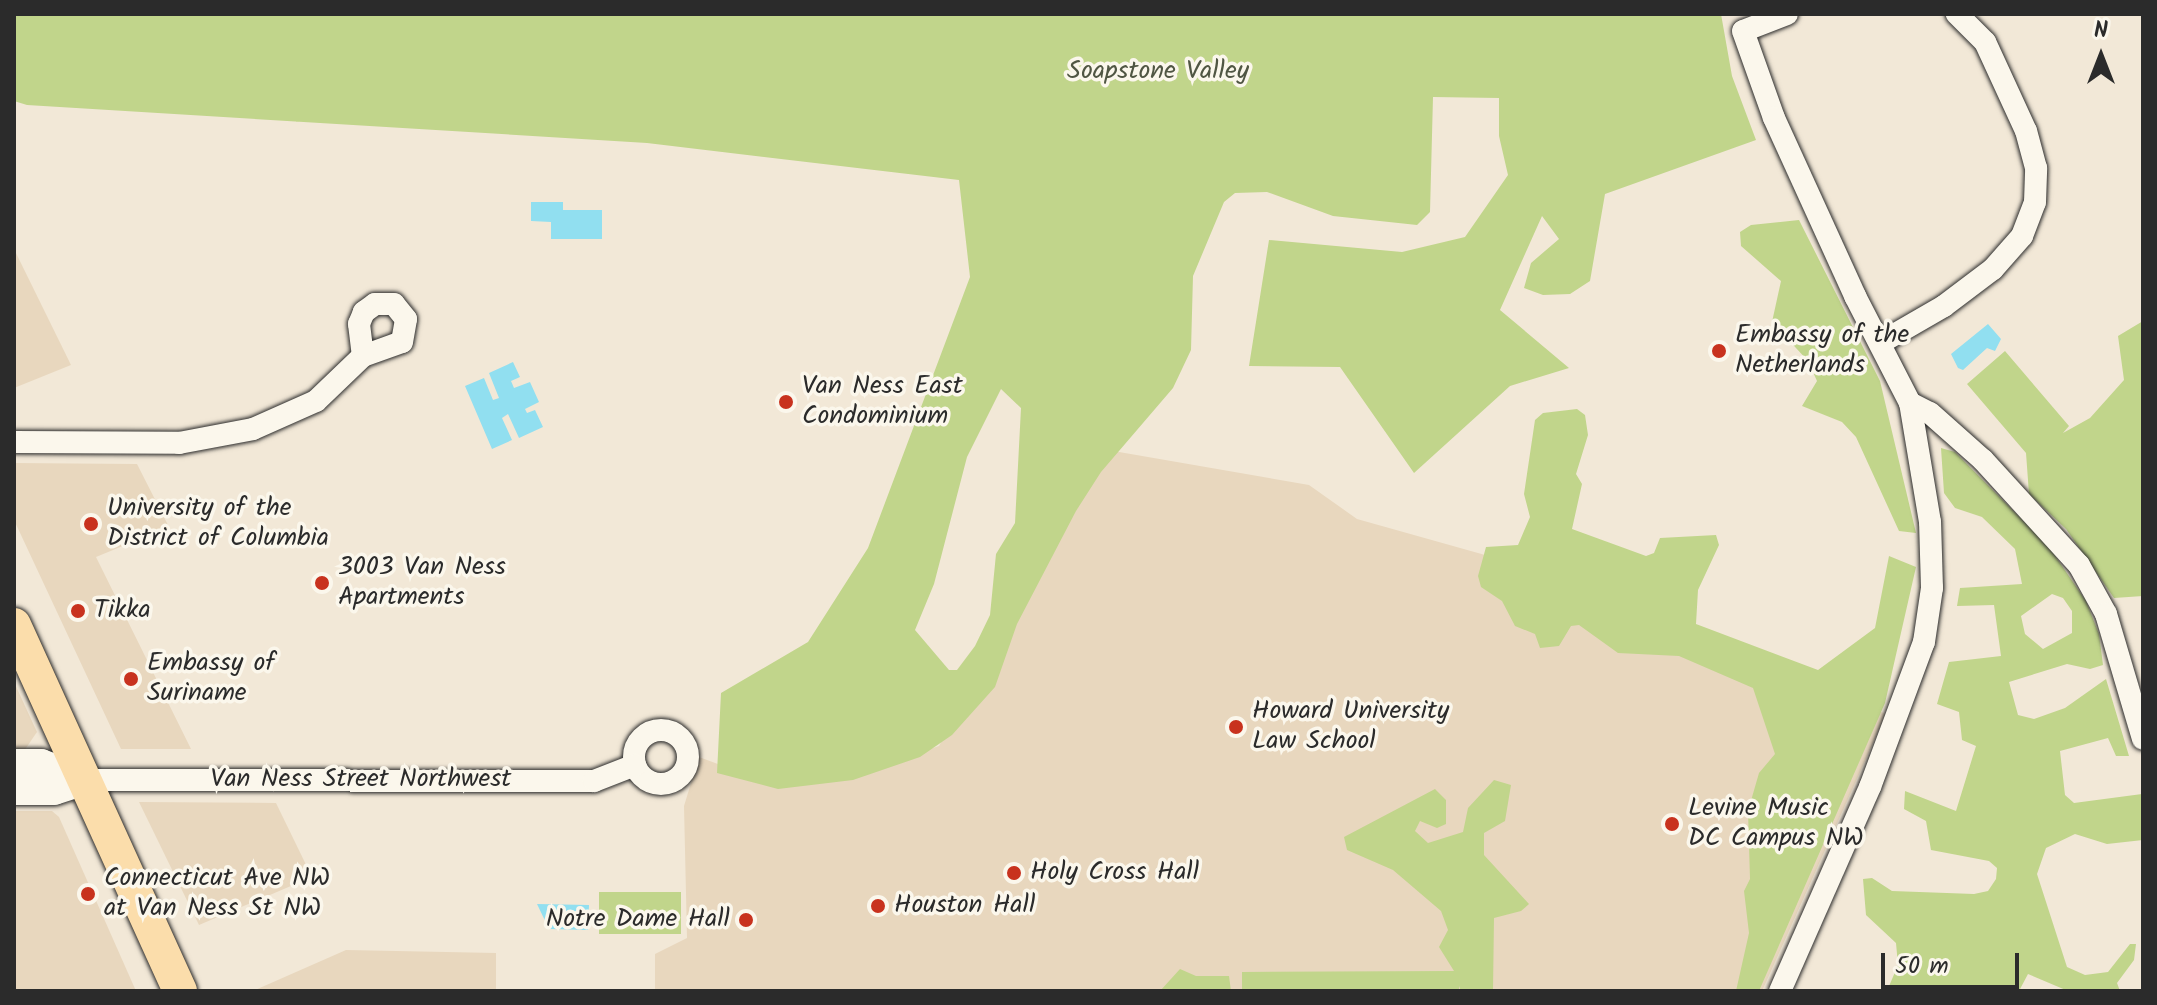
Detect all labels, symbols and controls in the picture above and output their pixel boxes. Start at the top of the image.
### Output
text: N [2094,14,2108,49]
north arrow [2061,16,2141,96]
park label: Soapstone Valley [1067,56,1249,88]
place label: Embassy of the Netherlands [1735,320,1909,382]
marker: Embassy of the Netherlands [1710,342,1728,360]
place label: Van Ness East Condominium [802,371,963,432]
marker: Van Ness East Condominium [777,393,795,411]
place label: University of the District of Columbia [107,493,329,554]
marker: University of the District of Columbia [82,515,100,533]
place label: 3003 Van Ness Apartments [338,552,506,614]
marker: 3003 Van Ness Apartments [313,574,331,592]
place label: Tikka [94,595,151,627]
marker: Tikka [69,602,87,620]
place label: Embassy of Suriname [147,648,275,710]
marker: Embassy of Suriname [122,670,140,688]
place label: Howard University Law School [1252,696,1449,758]
marker: Howard University Law School [1227,718,1245,736]
street label: Van Ness Street Northwest [211,764,511,796]
place label: Levine Music DC Campus NW [1688,793,1864,854]
marker: Levine Music DC Campus NW [1663,815,1681,833]
place label: Holy Cross Hall [1030,857,1199,889]
place label: Connecticut Ave NW at Van Ness St NW [104,863,330,924]
marker: Holy Cross Hall [1005,864,1023,882]
marker: Connecticut Ave NW at Van Ness St NW [79,885,97,903]
place label: Houston Hall [894,890,1035,922]
marker: Houston Hall [869,897,887,915]
place label: Notre Dame Hall [546,904,730,936]
marker: Notre Dame Hall [737,911,755,929]
scale bar [1885,937,2023,987]
text: 50 m [1895,947,1949,986]

